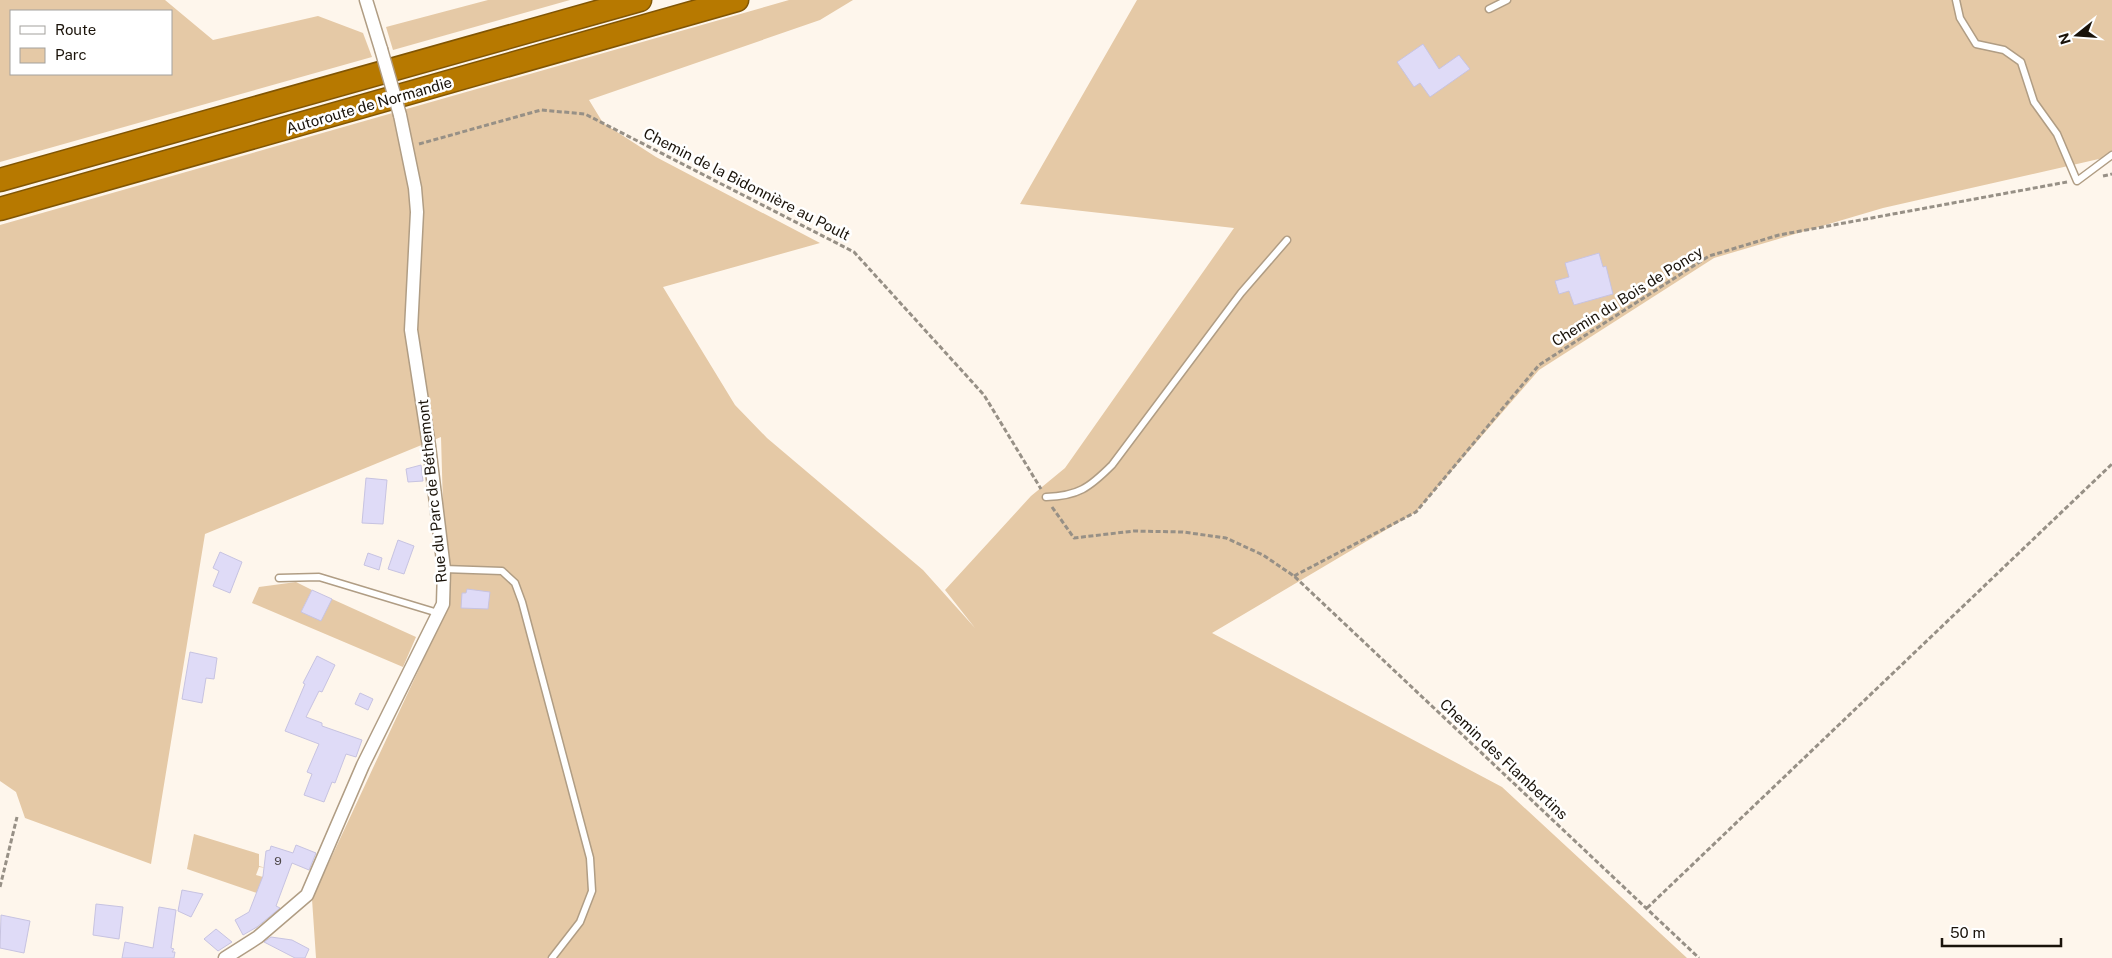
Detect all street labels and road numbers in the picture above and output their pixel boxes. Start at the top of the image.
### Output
street label: Autoroute de Normandie [284,73,454,137]
street label: Chemin de la Bidonnière au Poult [641,124,853,244]
street label: Chemin du Bois de Poncy [1548,243,1706,349]
street label: Rue du Parc de Béthemont [414,398,450,584]
street label: Chemin des Flambertins [1437,695,1571,823]

